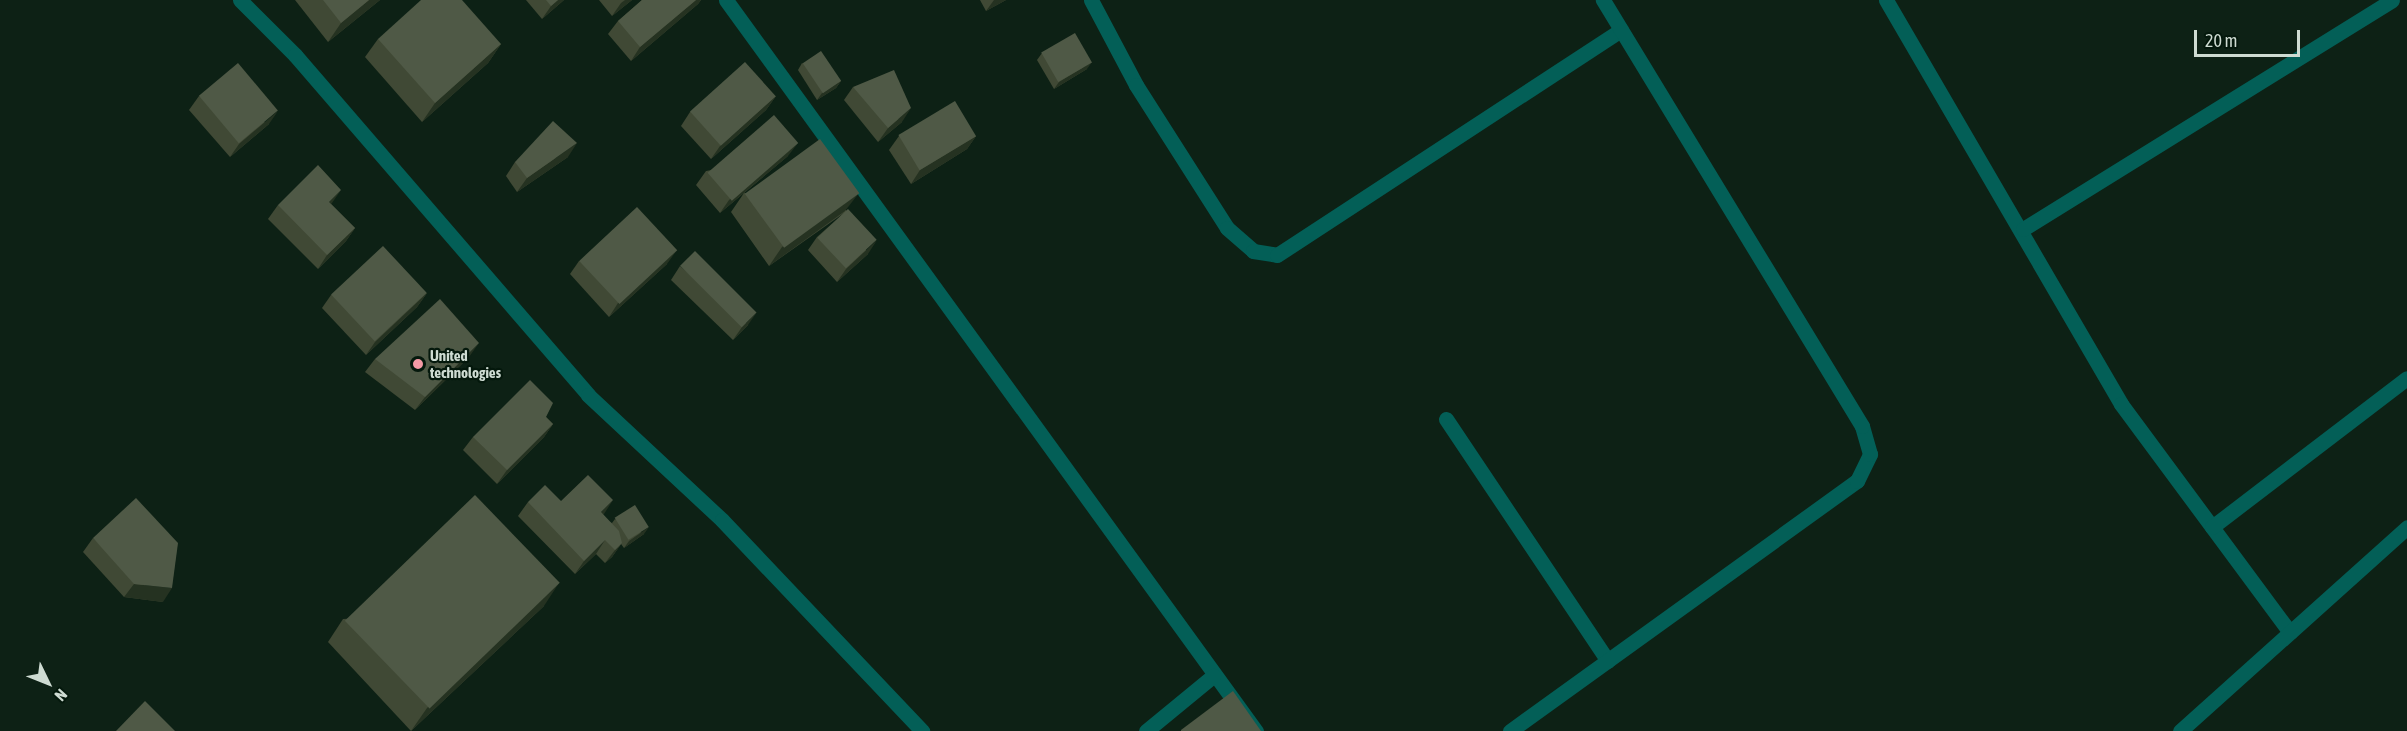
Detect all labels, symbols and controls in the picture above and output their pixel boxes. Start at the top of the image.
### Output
scale bar [2197,18,2304,56]
text: 20 m [2205,30,2237,51]
place label: United technologies [430,346,501,381]
marker: United technologies [411,357,425,371]
north arrow [18,653,78,713]
text: N [51,686,71,705]

